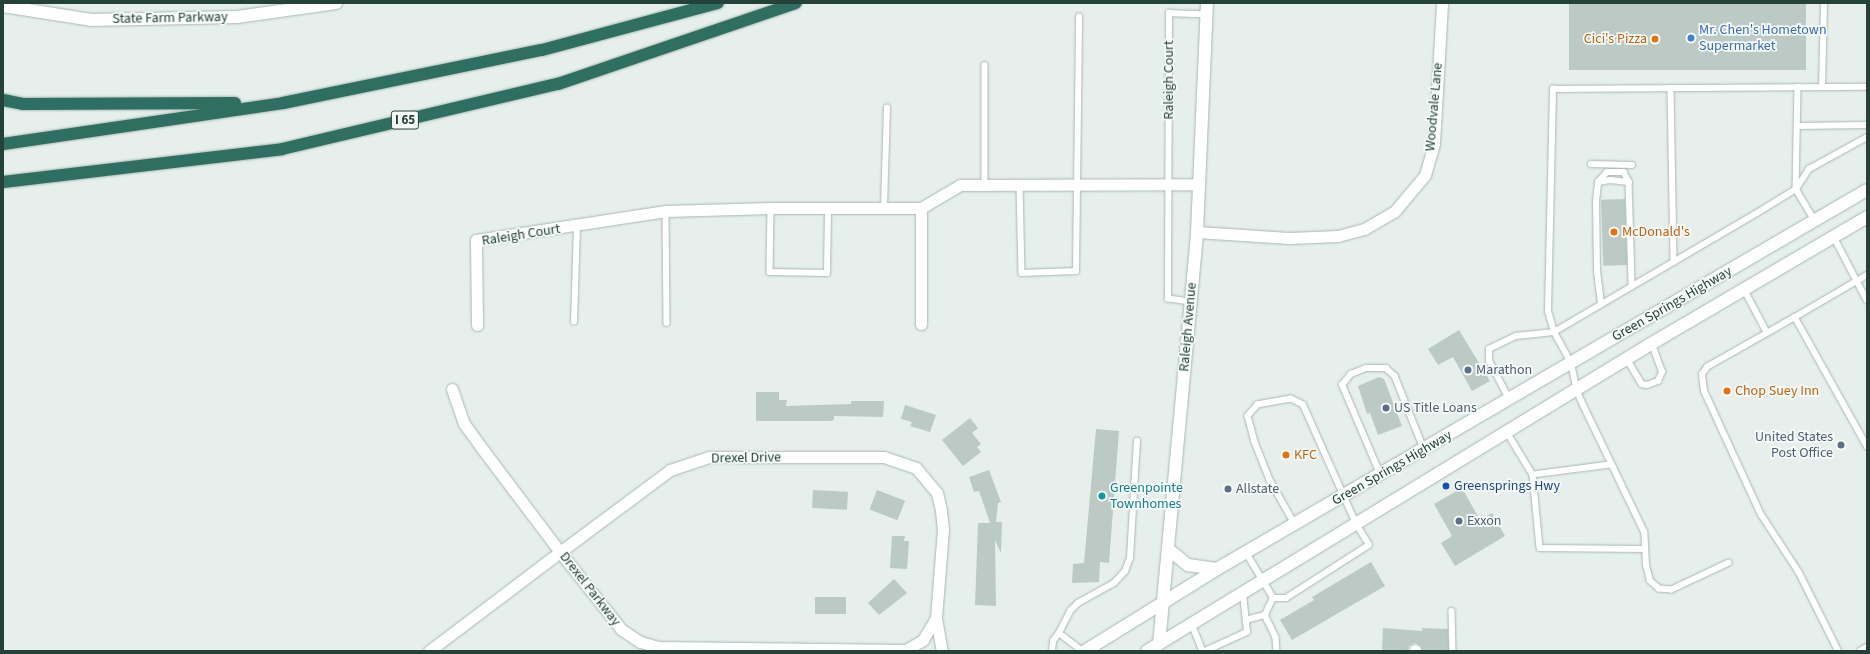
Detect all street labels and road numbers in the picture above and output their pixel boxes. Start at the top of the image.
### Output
street label: State Farm Parkway [112,9,228,27]
street label: Raleigh Court [1161,40,1177,120]
street label: Woodvale Lane [1422,62,1446,152]
road number: I 65 [390,109,420,131]
street label: Raleigh Court [481,221,561,249]
street label: Green Springs Highway [1609,263,1735,345]
street label: Raleigh Avenue [1176,282,1200,372]
street label: Green Springs Highway [1329,427,1455,509]
street label: Drexel Drive [711,449,781,467]
street label: Drexel Parkway [556,549,624,629]

